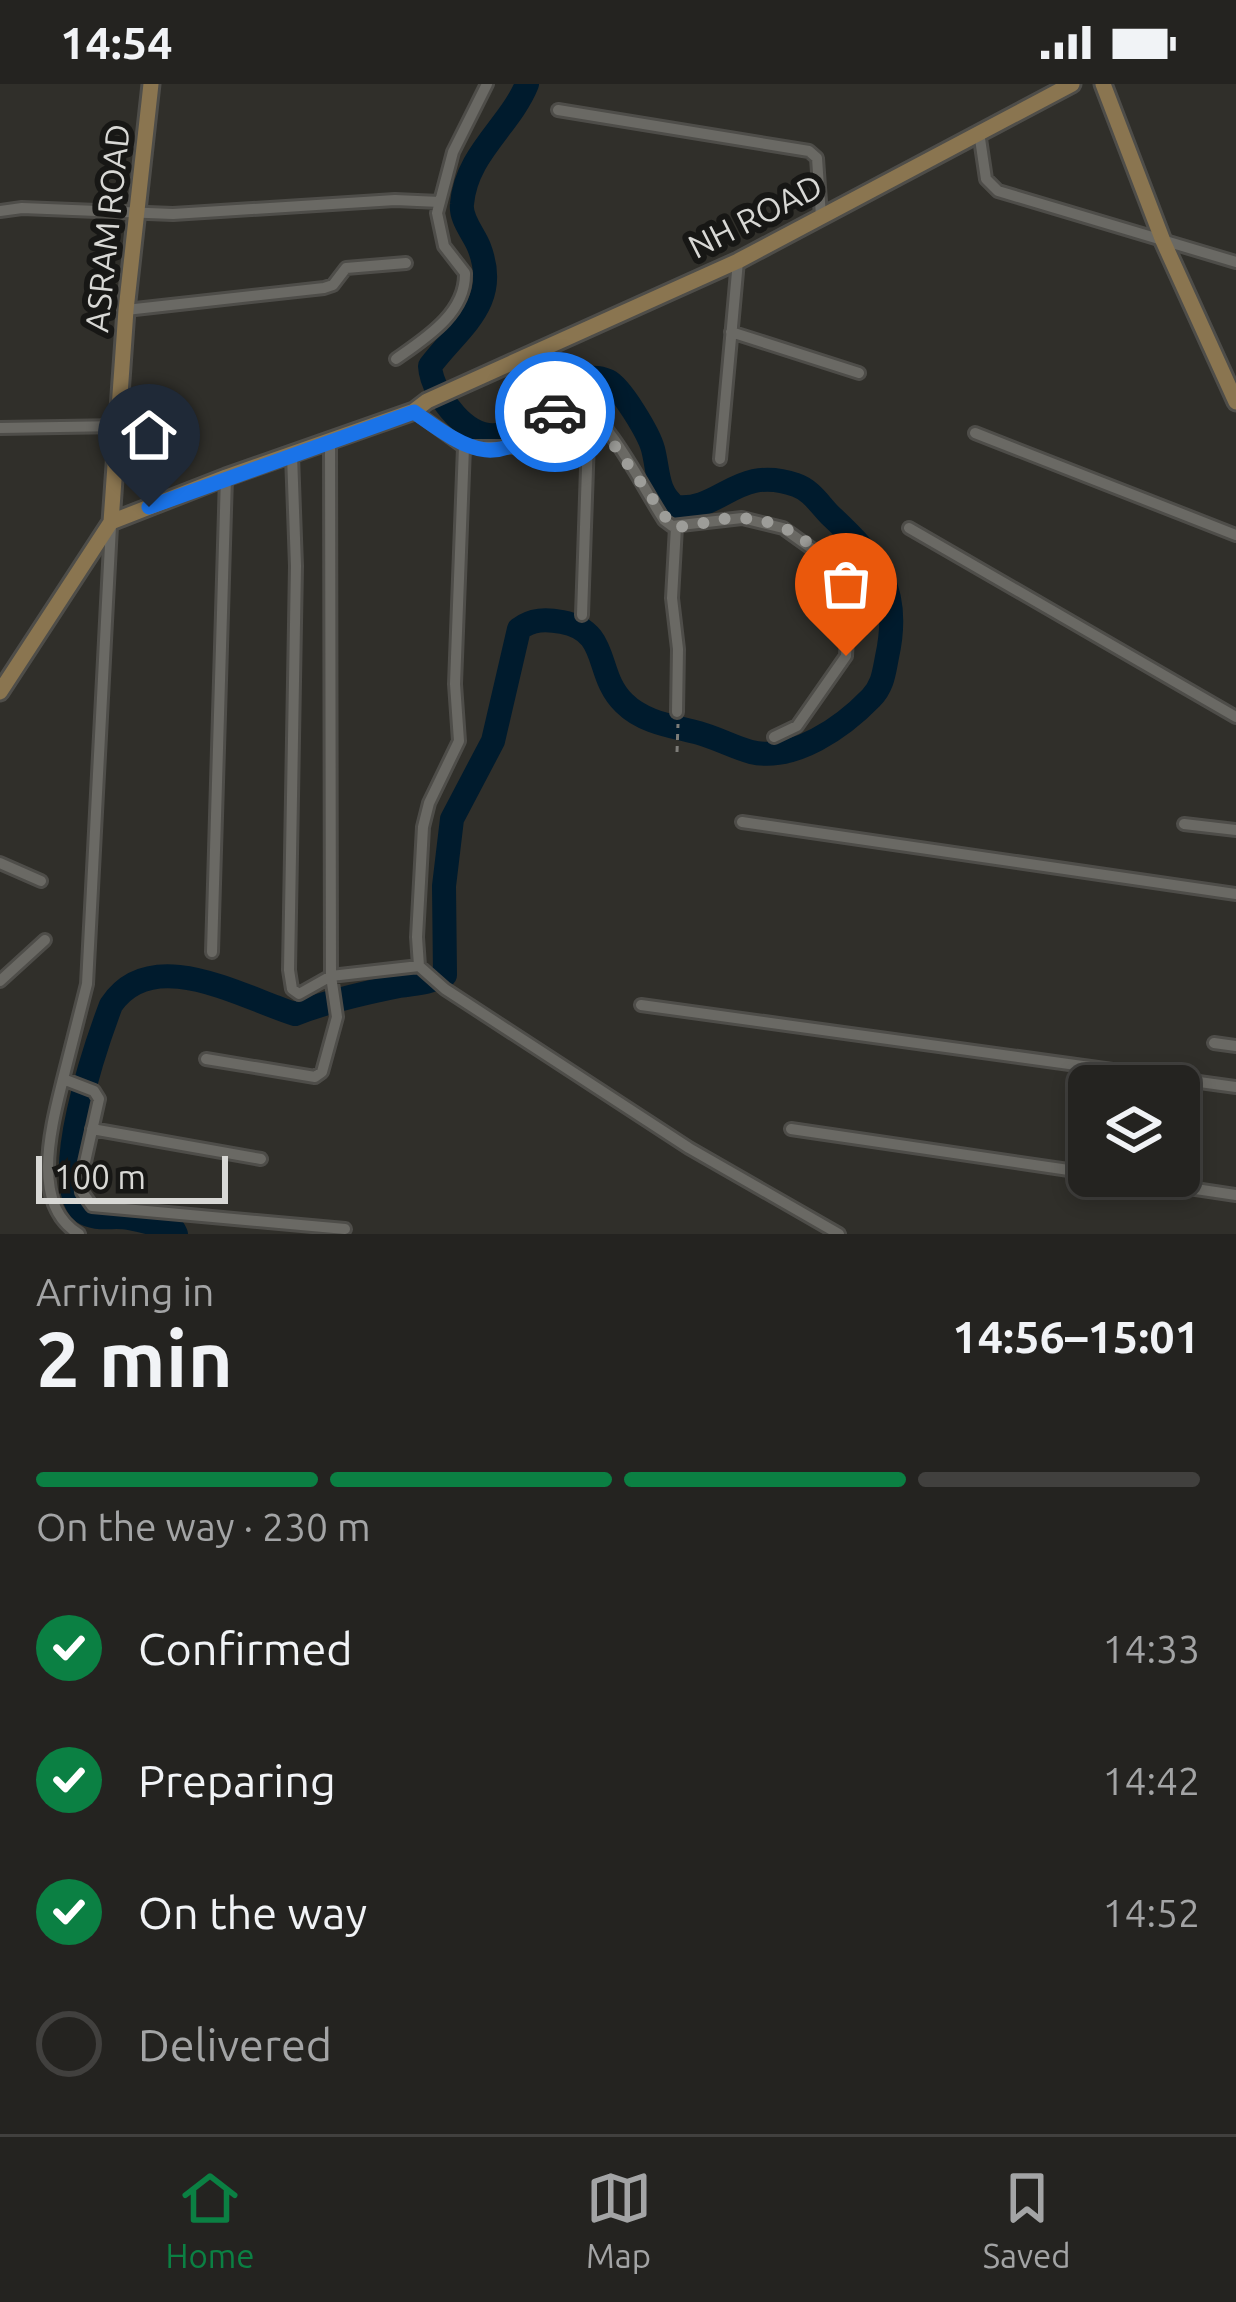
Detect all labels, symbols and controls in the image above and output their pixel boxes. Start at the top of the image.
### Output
text: 14:54 [60,17,173,68]
street label: ASRAM ROAD [77,122,136,334]
street label: NH ROAD [682,166,828,265]
courier [495,352,615,472]
icon: car [522,379,588,445]
pin [98,384,200,507]
icon: home [116,402,182,468]
pin [795,533,897,656]
icon: bag [813,551,879,617]
map controls [1068,1065,1200,1197]
button: layers [1068,1065,1200,1197]
scale bar [36,1150,228,1203]
text: 100 m [54,1158,146,1195]
text: Arriving in [36,1270,214,1313]
text: 14:56–15:01 [952,1311,1200,1362]
text: 2 min [36,1314,233,1402]
text: On the way · 230 m [36,1505,371,1548]
icon: check [36,1615,102,1681]
text: Confirmed [138,1623,353,1674]
text: 14:33 [1102,1627,1200,1670]
icon: check [36,1747,102,1813]
text: Preparing [138,1755,336,1806]
text: 14:42 [1102,1759,1200,1802]
icon: check [36,1879,102,1945]
text: On the way [138,1887,367,1938]
text: 14:52 [1102,1891,1200,1934]
text: Delivered [138,2019,332,2070]
tab: Home [166,2165,255,2274]
tab: Map [586,2165,652,2274]
tab: Saved [983,2165,1070,2274]

